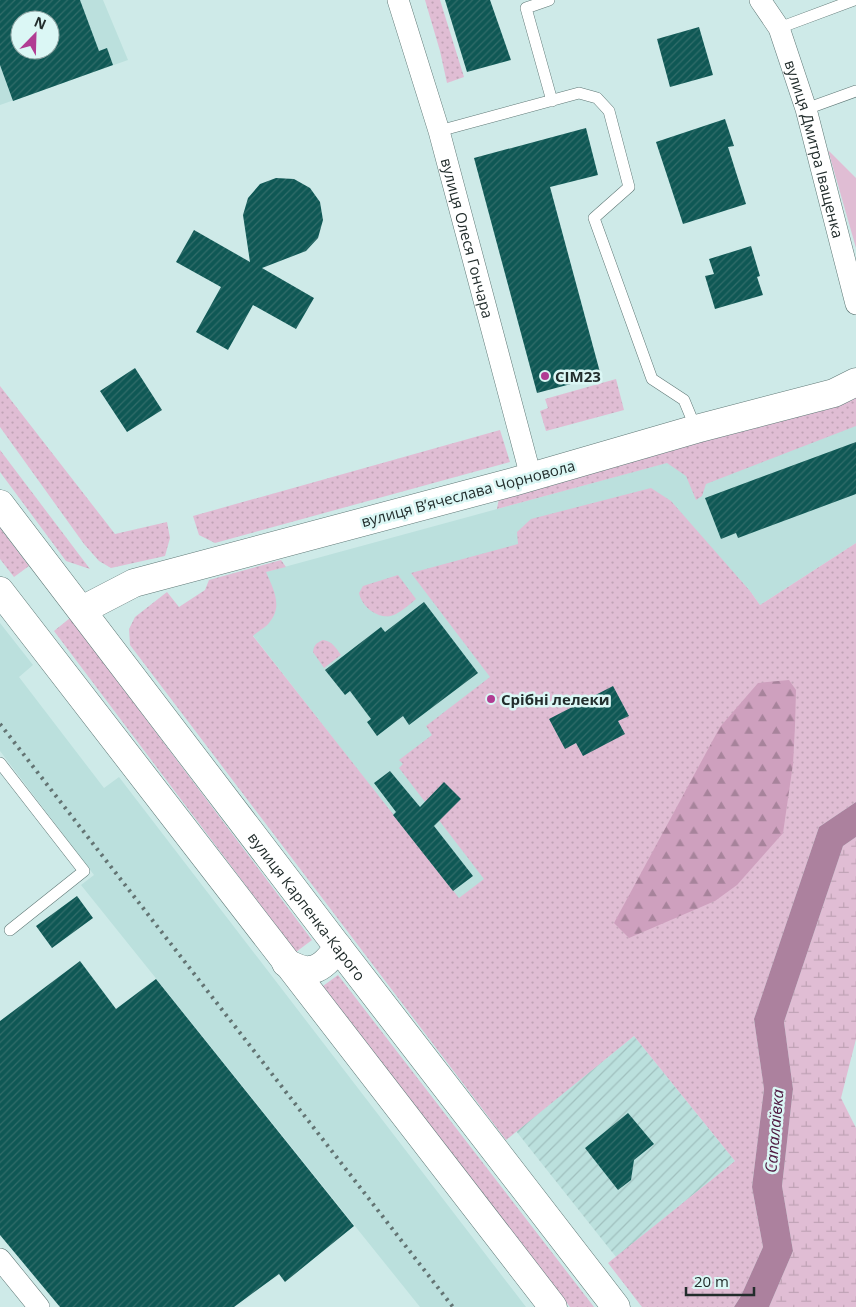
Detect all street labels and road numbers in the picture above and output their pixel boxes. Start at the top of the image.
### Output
street label: вулиця Дмитра Іващенка [780,57,849,240]
street label: вулиця Олеся Гончара [437,156,498,320]
street label: вулиця Вʼячеслава Чорновола [359,455,577,531]
street label: вулиця Карпенка-Карого [244,828,370,985]

